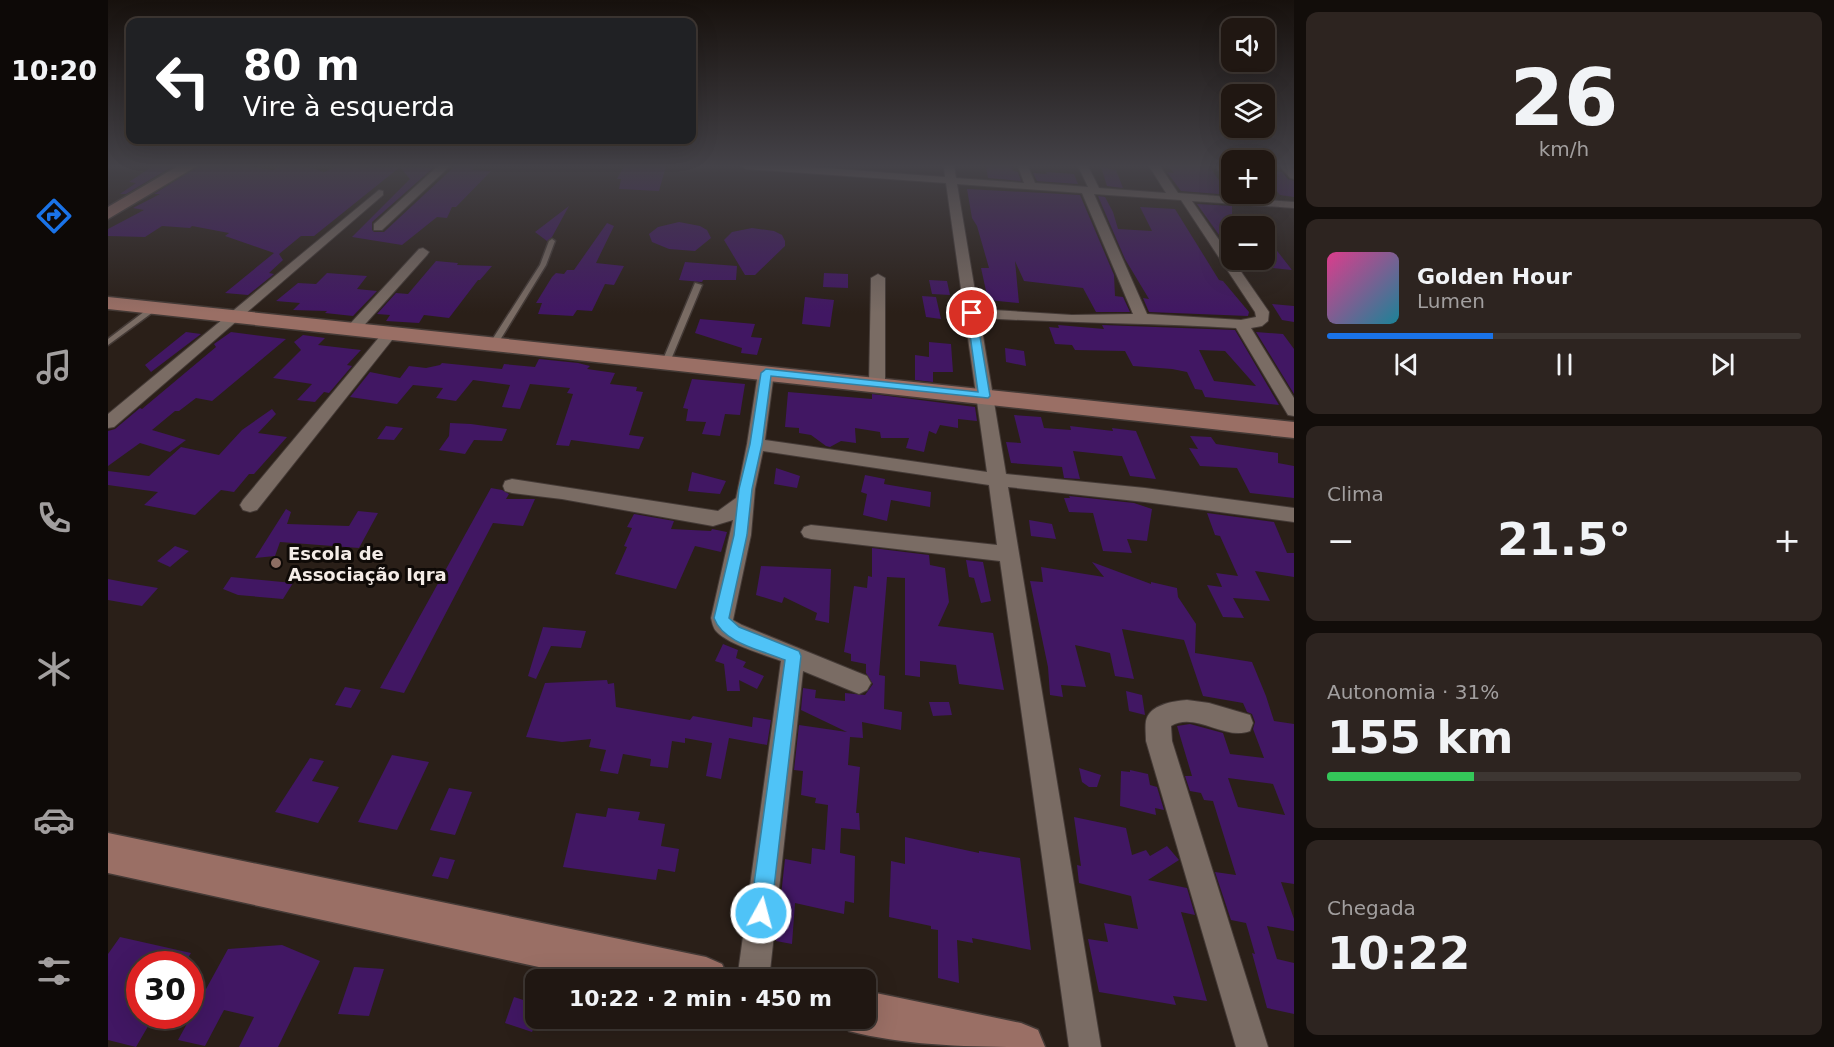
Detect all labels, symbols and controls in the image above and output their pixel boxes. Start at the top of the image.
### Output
map controls [1221,18,1275,270]
button: sound [1221,18,1275,72]
text: 80 m [243,41,360,90]
icon: left [144,42,222,120]
text: 26 [1510,53,1618,143]
text: 10:20 [11,55,97,86]
button: layers [1221,84,1275,138]
text: Vire à esquerda [243,91,455,122]
text: km/h [1539,137,1589,161]
button: + [1221,150,1275,204]
icon: directions [33,195,75,237]
button: − [1221,216,1275,270]
text: Golden Hour [1417,264,1572,289]
pin [946,287,997,338]
text: Lumen [1417,289,1485,313]
icon: arrive [955,296,988,329]
icon: music [33,346,75,388]
icon: previous [1390,348,1423,381]
icon: pause [1548,348,1581,381]
icon: next [1706,348,1739,381]
text: Clima [1327,482,1384,506]
icon: phone [33,497,75,539]
text: 21.5° [1497,513,1631,566]
text: − [1327,521,1355,560]
text: + [1773,521,1801,560]
place label: Escola de Associação Iqra [288,543,447,585]
marker: Escola de Associação Iqra [269,556,283,570]
icon: climate [33,648,75,690]
text: Autonomia · 31% [1327,680,1499,704]
text: 155 km [1327,711,1513,764]
icon: car [33,799,75,841]
position arrow [729,881,793,945]
text: Chegada [1327,896,1416,920]
text: 10:22 [1327,927,1470,980]
icon: filters [33,950,75,992]
speed limit sign: 30 [126,951,204,1029]
text: 10:22 · 2 min · 450 m [569,986,832,1011]

